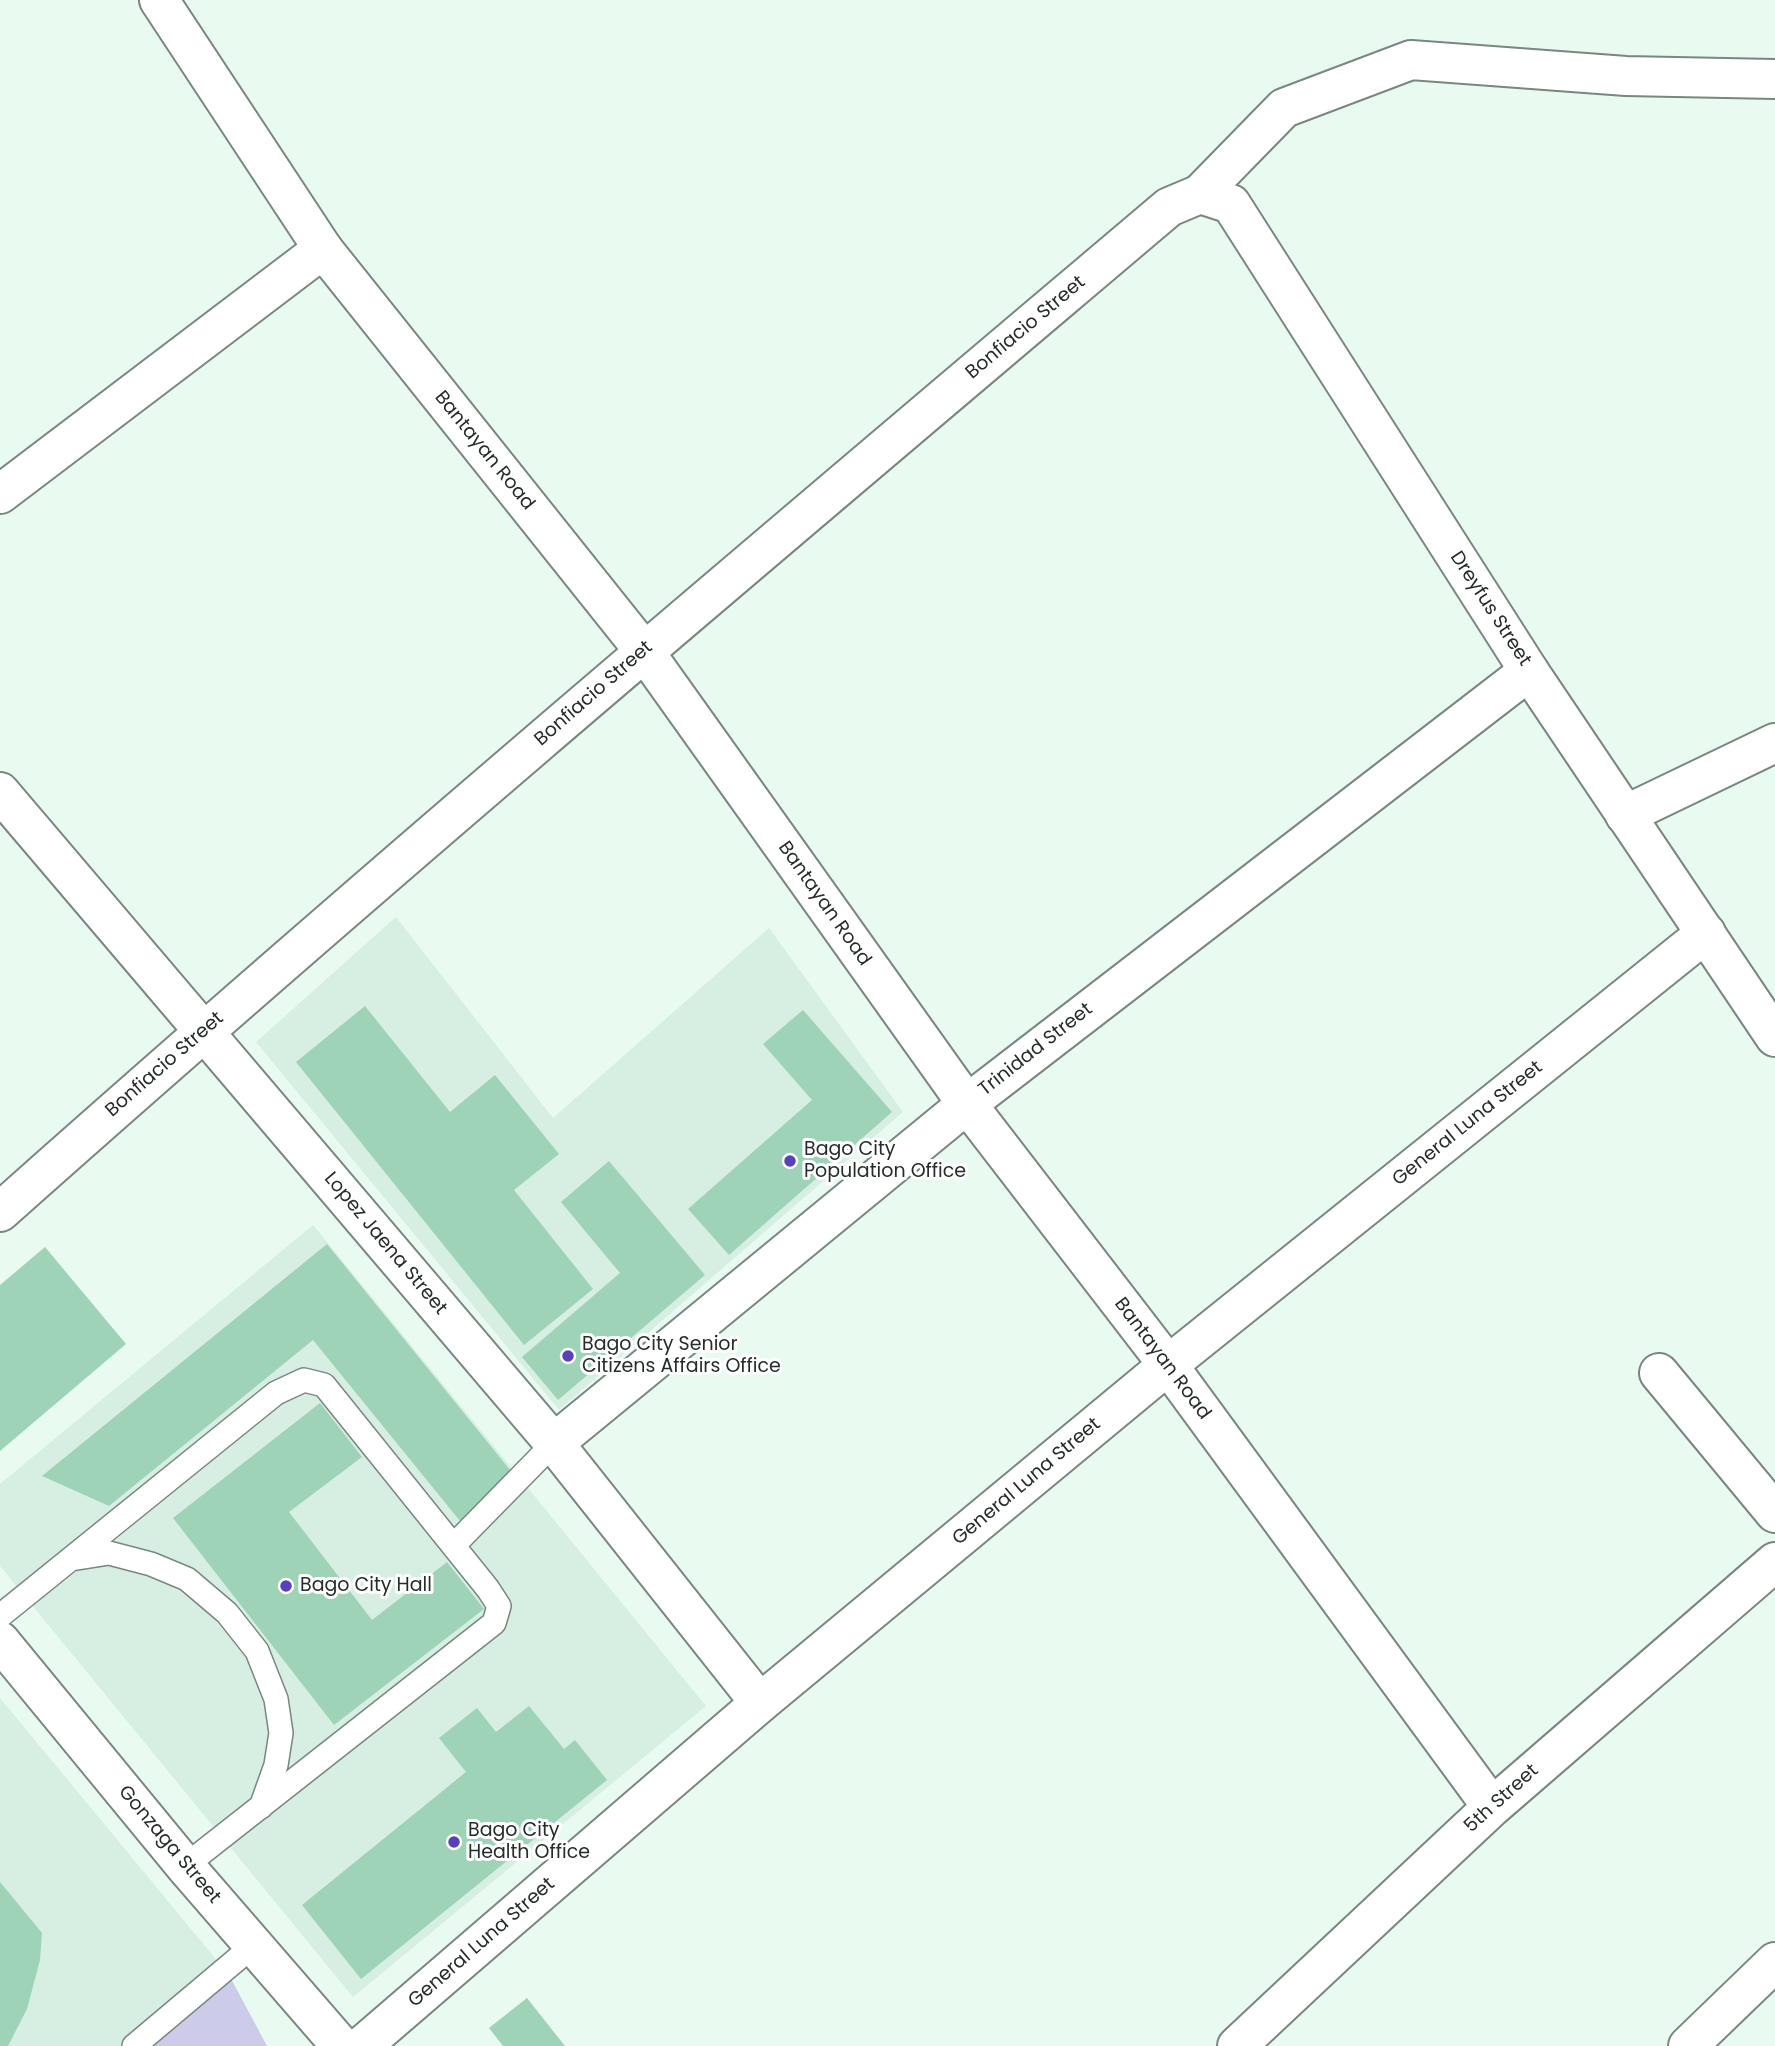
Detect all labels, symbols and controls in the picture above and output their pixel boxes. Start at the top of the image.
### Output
street label: Bonfiacio Street [962,271,1090,385]
street label: Bantayan Road [429,387,539,515]
street label: Dreyfus Street [1444,547,1536,671]
street label: Bonfiacio Street [530,637,658,751]
street label: Bantayan Road [773,837,875,971]
street label: Trinidad Street [975,999,1097,1101]
street label: Bonfiacio Street [101,1008,229,1122]
street label: General Luna Street [1388,1057,1548,1191]
place label: Bago City Population Office [804,1139,966,1183]
marker: Bago City Population Office [782,1153,798,1169]
street label: Lopez Jaena Street [319,1168,451,1320]
street label: Bantayan Road [1109,1294,1215,1424]
place label: Bago City Senior Citizens Affairs Office [582,1334,781,1378]
marker: Bago City Senior Citizens Affairs Office [560,1348,576,1364]
street label: General Luna Street [948,1413,1106,1551]
place label: Bago City Hall [300,1575,432,1597]
marker: Bago City Hall [278,1578,294,1594]
street label: 5th Street [1460,1760,1544,1838]
street label: Gonzaga Street [113,1781,225,1909]
place label: Bago City Health Office [468,1820,590,1864]
marker: Bago City Health Office [446,1834,462,1850]
street label: General Luna Street [404,1873,560,2013]

